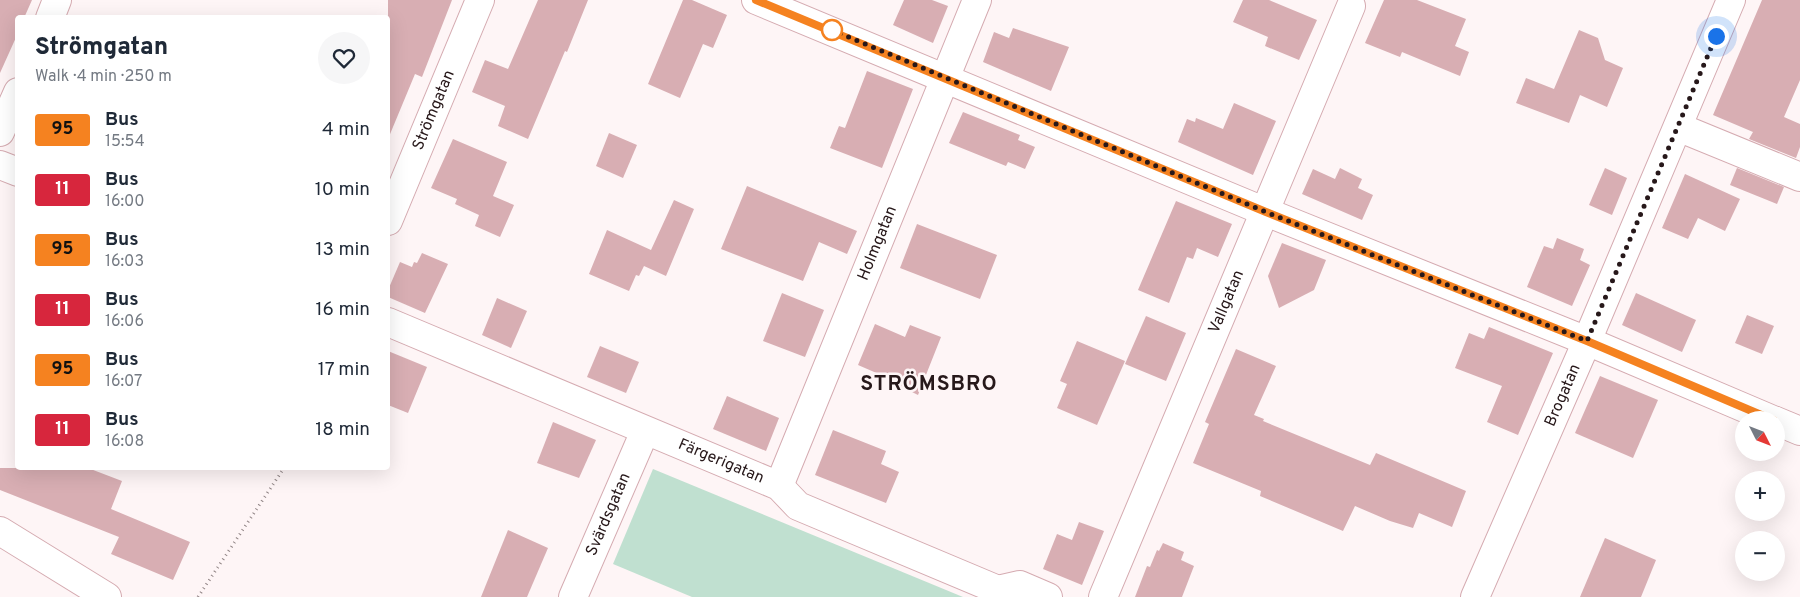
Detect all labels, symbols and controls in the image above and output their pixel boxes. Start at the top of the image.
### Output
unlabelled marker [821,19,843,41]
your location [1704,24,1729,49]
button: heart [318,32,370,84]
text: Strömgatan [35,33,168,63]
text: Walk · 4 min · 250 m [35,67,172,87]
street label: Strömgatan [409,67,460,153]
text: Bus [105,108,139,132]
text: 95 [51,118,74,141]
text: 4 min [322,118,370,142]
text: 15:54 [105,132,145,152]
text: Bus [105,168,139,192]
text: 11 [55,178,70,201]
text: 10 min [315,178,370,202]
text: 16:00 [105,192,145,212]
street label: Holmgatan [854,203,902,284]
text: Bus [105,228,139,252]
text: 95 [51,238,74,261]
text: 13 min [315,238,370,262]
text: 16:03 [105,252,144,272]
street label: Vallgatan [1205,267,1249,337]
text: Bus [105,288,139,312]
text: 11 [55,298,70,321]
text: 16 min [315,298,370,322]
text: 16:06 [105,312,144,332]
text: Bus [105,348,139,372]
text: 95 [51,358,74,381]
text: 17 min [318,358,370,382]
street label: Brogatan [1541,361,1586,430]
district label: STRÖMSBRO [860,371,998,398]
text: 16:07 [105,372,142,392]
text: Bus [105,408,139,432]
north arrow [1735,411,1785,461]
map controls [1735,411,1785,581]
text: 11 [55,418,70,441]
text: 18 min [315,418,370,442]
text: 16:08 [105,432,144,452]
street label: Färgerigatan [675,435,767,489]
street label: Svärdsgatan [582,470,636,559]
button: + [1735,471,1785,521]
button: − [1735,531,1785,581]

